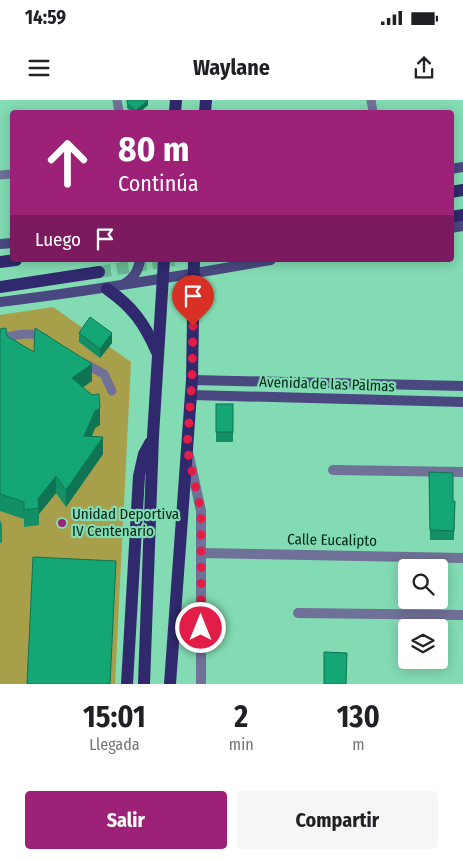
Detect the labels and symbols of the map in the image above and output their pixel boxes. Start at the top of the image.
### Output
pin [172,275,214,326]
street label: Avenida de las Palmas [259,373,395,395]
place label: Unidad Deportiva IV Centenario [72,505,179,540]
marker: Unidad Deportiva IV Centenario [56,517,68,529]
street label: Calle Eucalipto [287,530,377,550]
position arrow [174,601,226,653]

